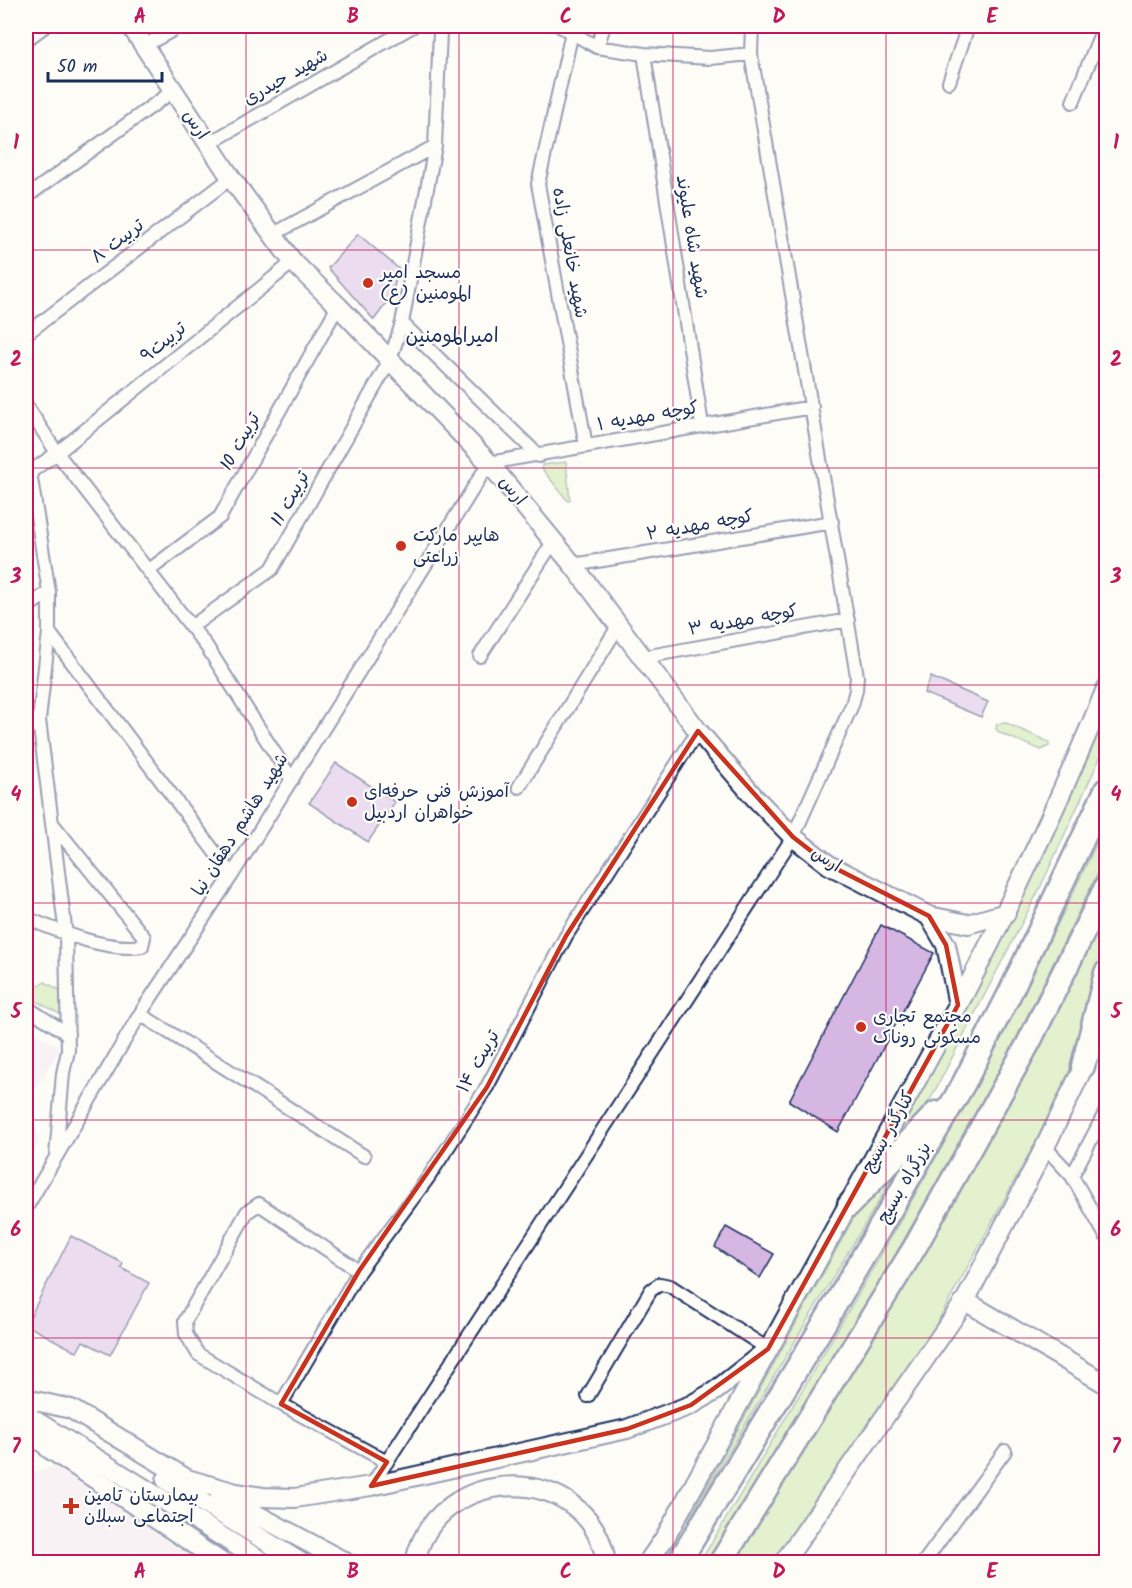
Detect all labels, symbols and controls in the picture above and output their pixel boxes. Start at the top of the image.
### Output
text: A [134,2,146,34]
text: B [347,2,359,34]
text: C [560,2,572,34]
text: D [772,2,786,34]
text: E [986,2,998,34]
street label: شهید حیدری [238,42,334,114]
scale bar [48,45,162,83]
text: 50 m [57,53,97,82]
street label: ارس [174,104,216,146]
text: 1 [13,128,19,160]
text: 1 [1113,128,1119,160]
street label: شهید شاه علیوند [667,173,715,301]
street label: شهید خانعلی زاده [543,185,595,321]
street label: تربیت ۸ [85,212,152,272]
place label: مسجد امیر المومنین (ع) [378,259,472,309]
marker: مسجد امیر المومنین (ع) [361,276,375,290]
street label: تربیت۹ [135,315,194,371]
district label: امیرالمومنین [405,321,499,353]
text: 2 [10,345,22,377]
text: 2 [1110,345,1122,377]
street label: کوچه مهدیه ۱ [595,394,701,440]
street label: تربیت 10 [213,407,269,476]
street label: تربیت 11 [264,465,318,532]
street label: ارس [491,470,533,512]
street label: کوچه مهدیه ۲ [644,502,756,550]
place label: هایپر مارکت زراعتی [413,522,500,572]
marker: هایپر مارکت زراعتی [394,539,408,553]
text: 3 [10,562,22,594]
text: 3 [1110,562,1122,594]
street label: کوچه مهدیه ۳ [686,597,800,645]
street label: شهید هاشم دهقان نیا [185,747,297,903]
place label: آموزش فنی حرفه‌ای خواهران اردبیل [364,778,511,828]
text: 4 [11,780,22,812]
text: 4 [1111,780,1122,812]
marker: آموزش فنی حرفه‌ای خواهران اردبیل [345,795,359,809]
street label: ارس [805,839,847,881]
text: 5 [10,997,23,1029]
text: 5 [1110,997,1123,1029]
place label: مجتمع تجاری مسکونی روناک [873,1003,981,1053]
marker: مجتمع تجاری مسکونی روناک [854,1020,868,1034]
street label: تربیت ۱۴ [450,1025,509,1099]
street label: کنارگذر بسیج [855,1085,924,1178]
street label: بزرگراه بسیج [870,1137,940,1229]
text: 6 [11,1215,22,1247]
text: 6 [1111,1215,1122,1247]
text: 7 [11,1432,21,1464]
text: 7 [1111,1432,1121,1464]
place label: بیمارستان تامین اجتماعی سبلان [84,1482,199,1532]
marker: بیمارستان تامین اجتماعی سبلان [62,1497,80,1515]
text: A [134,1557,146,1588]
text: B [347,1557,359,1588]
text: C [560,1557,572,1588]
text: D [772,1557,786,1588]
text: E [986,1557,998,1588]

